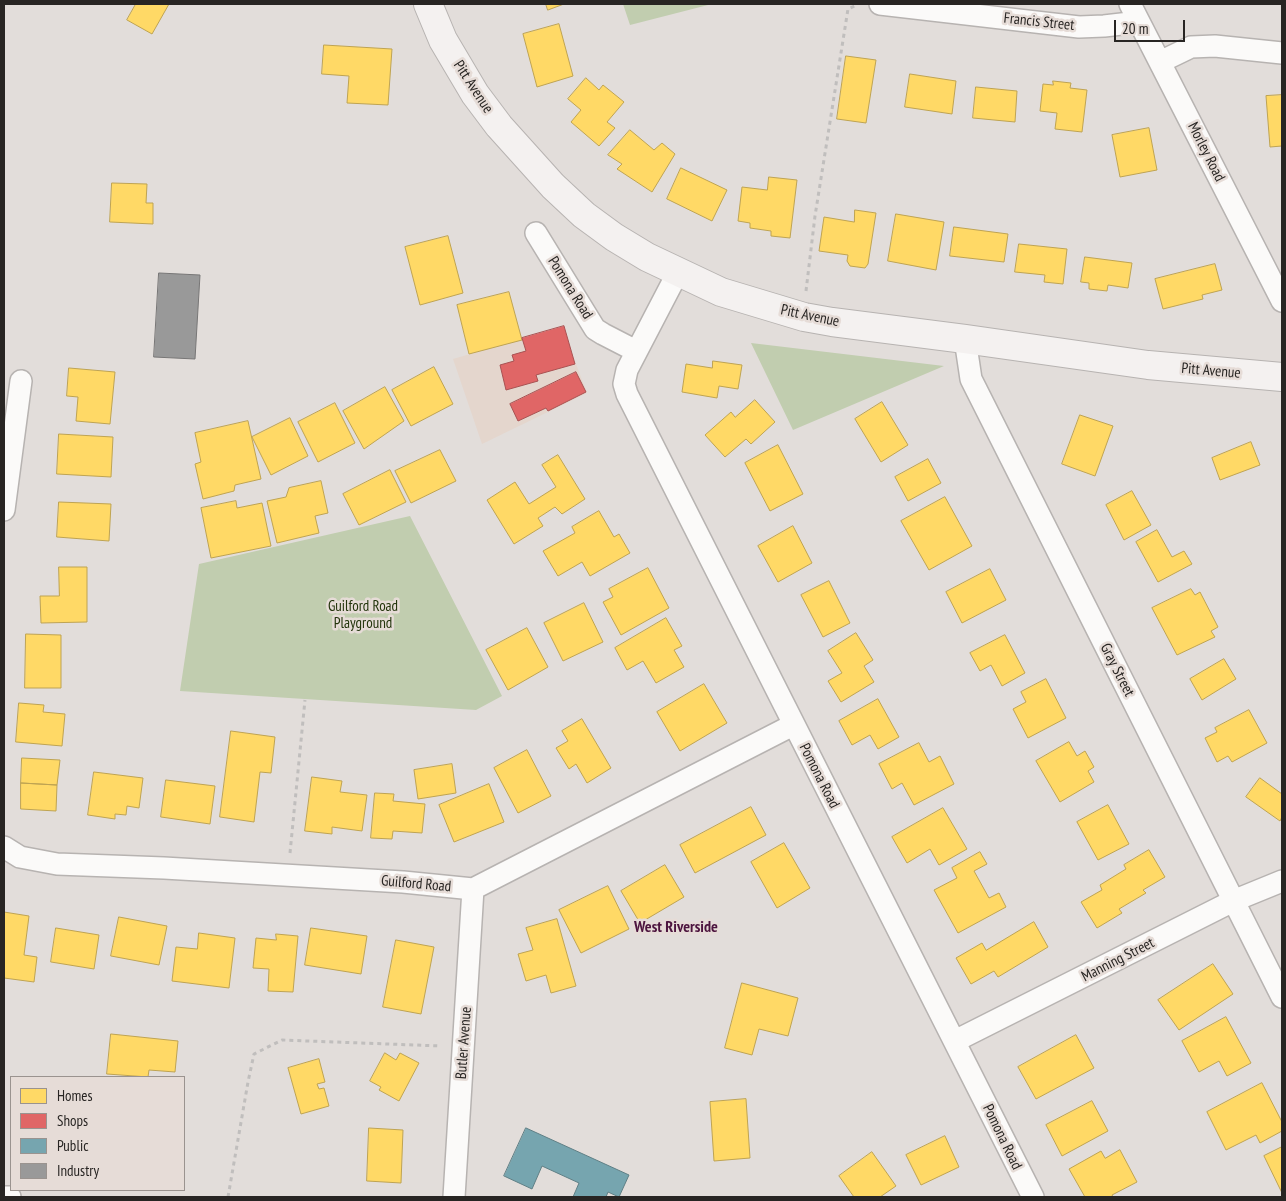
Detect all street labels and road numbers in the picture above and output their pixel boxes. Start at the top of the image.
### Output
street label: Francis Street [1003,9,1075,35]
street label: Pitt Avenue [449,57,497,117]
street label: Morley Road [1183,119,1229,185]
street label: Pomona Road [544,253,596,323]
street label: Pitt Avenue [779,301,841,331]
street label: Pitt Avenue [1181,359,1241,383]
street label: Gray Street [1096,640,1138,700]
street label: Pomona Road [795,741,843,811]
street label: Guilford Road [380,872,452,896]
street label: Manning Street [1079,934,1157,986]
street label: Butler Avenue [452,1006,476,1080]
street label: Pomona Road [978,1101,1026,1173]

